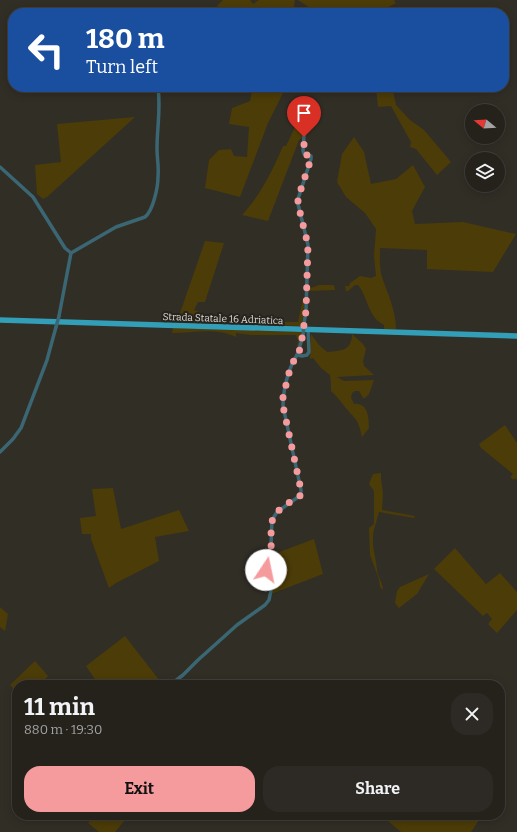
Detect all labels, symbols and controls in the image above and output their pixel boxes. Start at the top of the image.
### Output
text: 180 m [86,22,164,55]
icon: left [20,24,72,76]
text: Turn left [86,56,158,78]
pin [287,96,321,137]
icon: arrive [293,102,315,124]
north arrow [465,104,505,144]
map controls [465,104,505,192]
button: layers [465,152,505,192]
street label: Strada Statale 16 Adriatica [162,311,284,327]
position arrow [245,549,287,591]
text: 11 min [24,693,95,721]
button: close [451,693,493,735]
text: 880 m · 19:30 [24,722,102,737]
button: Exit [24,766,255,812]
button: Share [263,766,493,812]

